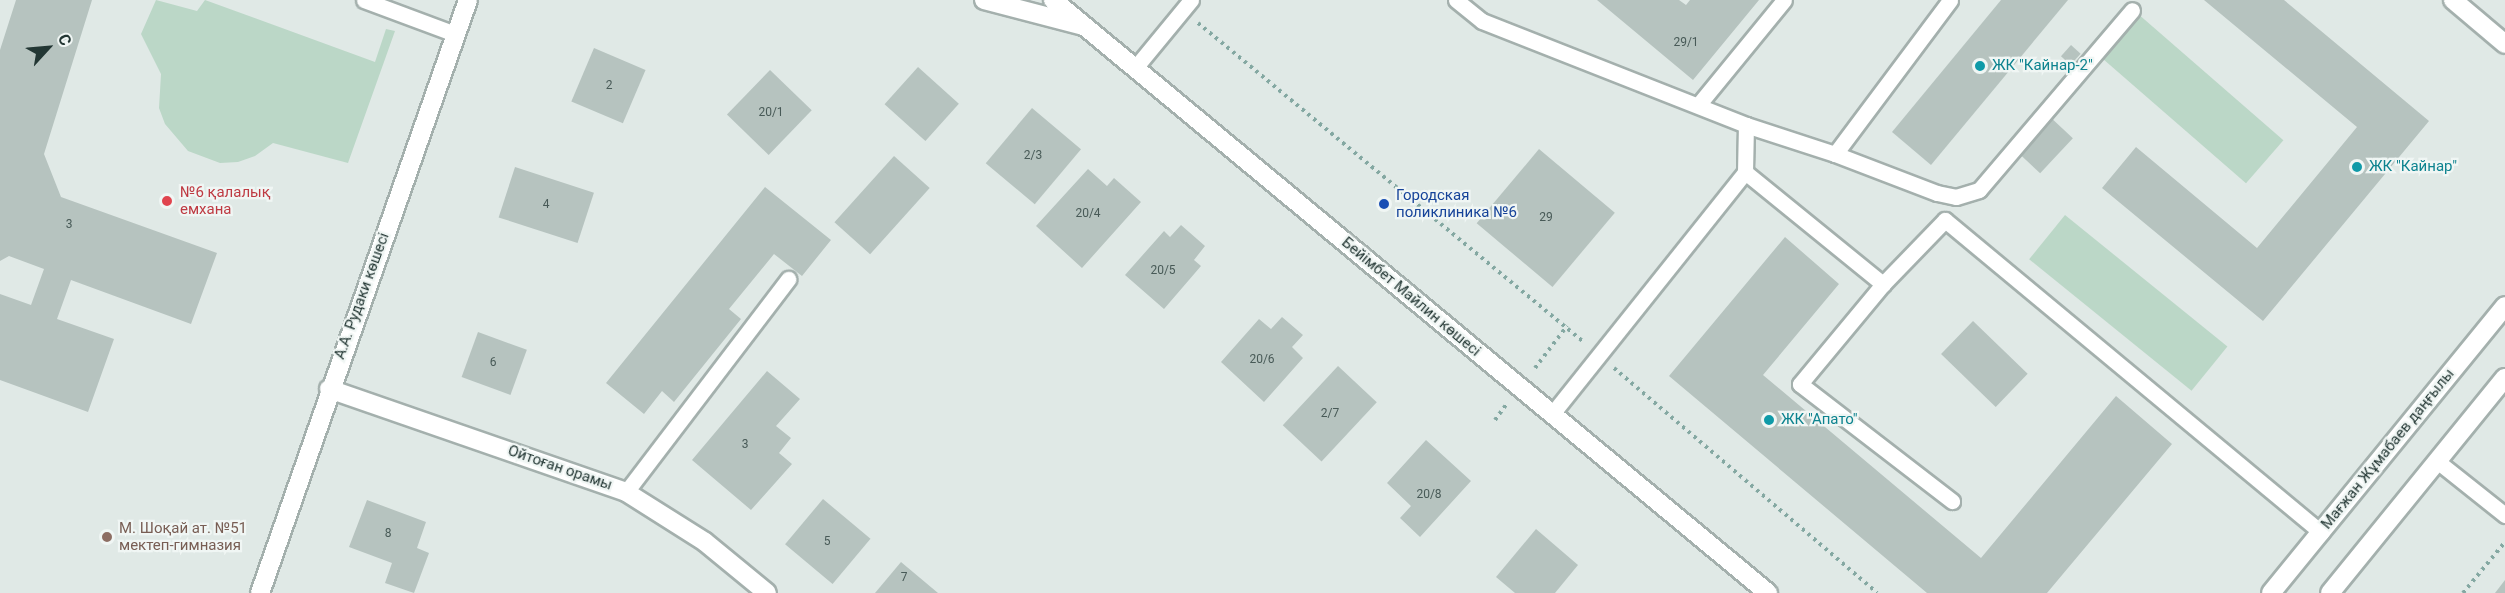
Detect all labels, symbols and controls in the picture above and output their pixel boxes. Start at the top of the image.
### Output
north arrow [18,18,78,78]
text: С [54,31,75,49]
house number: 29/1 [1673,36,1699,50]
place label: ЖК "Кайнар-2" [1992,57,2093,75]
marker: ЖК "Кайнар-2" [1973,59,1987,73]
house number: 2 [606,79,612,93]
house number: 20/1 [758,106,784,120]
house number: 2/3 [1024,149,1042,163]
place label: ЖК "Кайнар" [2369,158,2457,176]
marker: ЖК "Кайнар" [2350,160,2364,174]
place label: №6 қалалық емхана [180,183,271,218]
place label: Городская поликлиника №6 [1396,186,1517,221]
marker: №6 қалалық емхана [158,192,176,210]
marker: Городская поликлиника №6 [1377,197,1391,211]
house number: 4 [543,198,549,212]
house number: 20/4 [1075,207,1101,221]
house number: 29 [1539,211,1553,225]
house number: 3 [66,218,72,232]
street label: А.А. Рудаки көшесі [331,230,393,362]
street label: Бейімбет Майлин көшесі [1338,234,1484,360]
house number: 20/5 [1150,264,1176,278]
house number: 20/6 [1249,353,1275,367]
house number: 6 [490,356,496,370]
street label: Мағжан Жұмабаев даңғылы [2318,365,2458,533]
house number: 2/7 [1321,407,1339,421]
place label: ЖК "Апато" [1781,411,1858,429]
marker: ЖК "Апато" [1762,413,1776,427]
house number: 3 [742,438,748,452]
street label: Ойтоған орамы [505,442,615,494]
house number: 20/8 [1416,488,1442,502]
place label: М. Шоқай ат. №51 мектеп-гимназия [119,519,247,554]
house number: 8 [385,527,391,541]
marker: М. Шоқай ат. №51 мектеп-гимназия [100,530,114,544]
house number: 5 [824,535,830,549]
house number: 7 [901,571,907,585]

